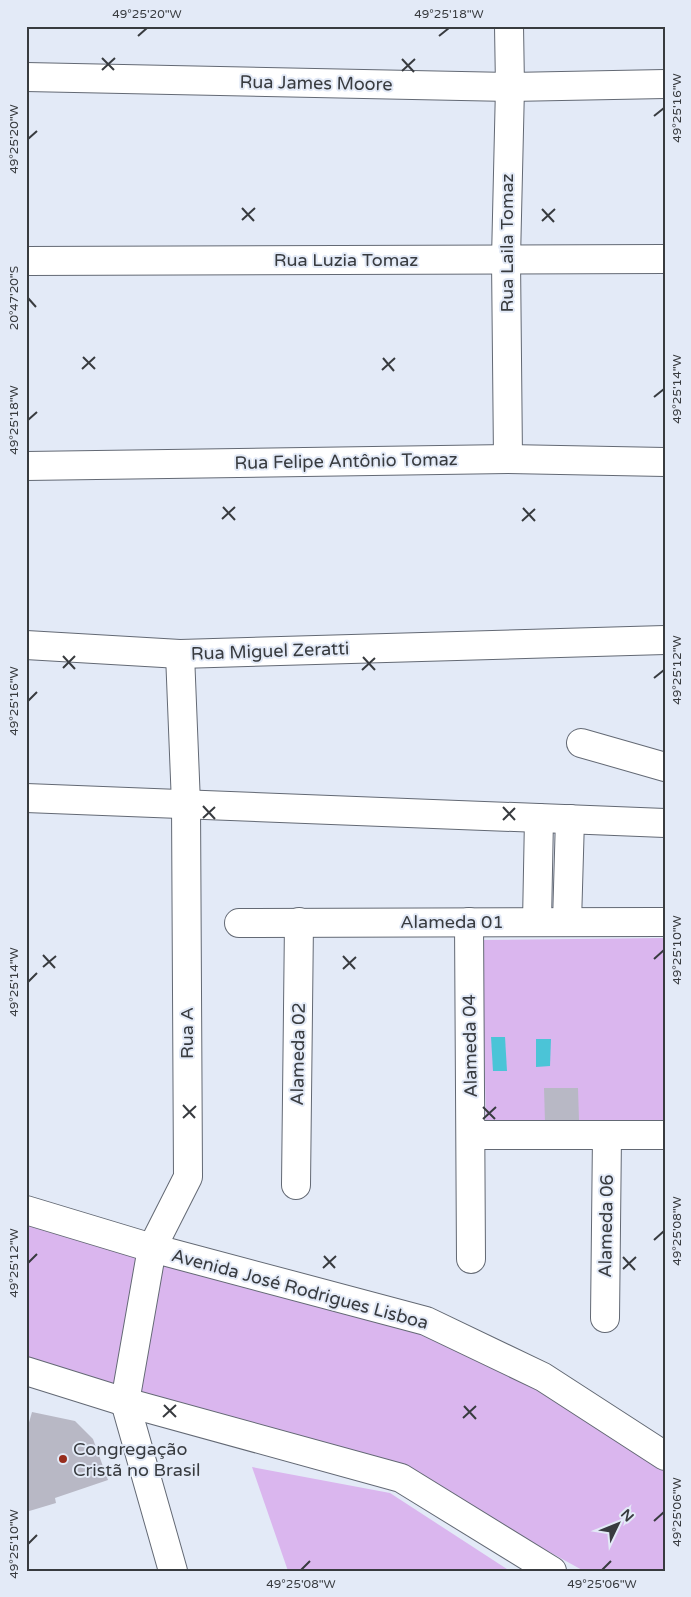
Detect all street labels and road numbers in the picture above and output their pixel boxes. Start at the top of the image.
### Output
street label: Rua James Moore [239,71,393,95]
street label: Rua Laila Tomaz [496,173,518,313]
street label: Rua Luzia Tomaz [274,249,418,271]
street label: Rua Felipe Antônio Tomaz [234,448,458,474]
street label: Rua Miguel Zeratti [190,637,350,665]
street label: Alameda 01 [400,911,504,933]
street label: Alameda 04 [458,994,482,1098]
street label: Alameda 02 [286,1002,310,1106]
street label: Rua A [176,1007,198,1059]
street label: Alameda 06 [594,1174,618,1278]
street label: Avenida José Rodrigues Lisboa [169,1244,431,1334]

